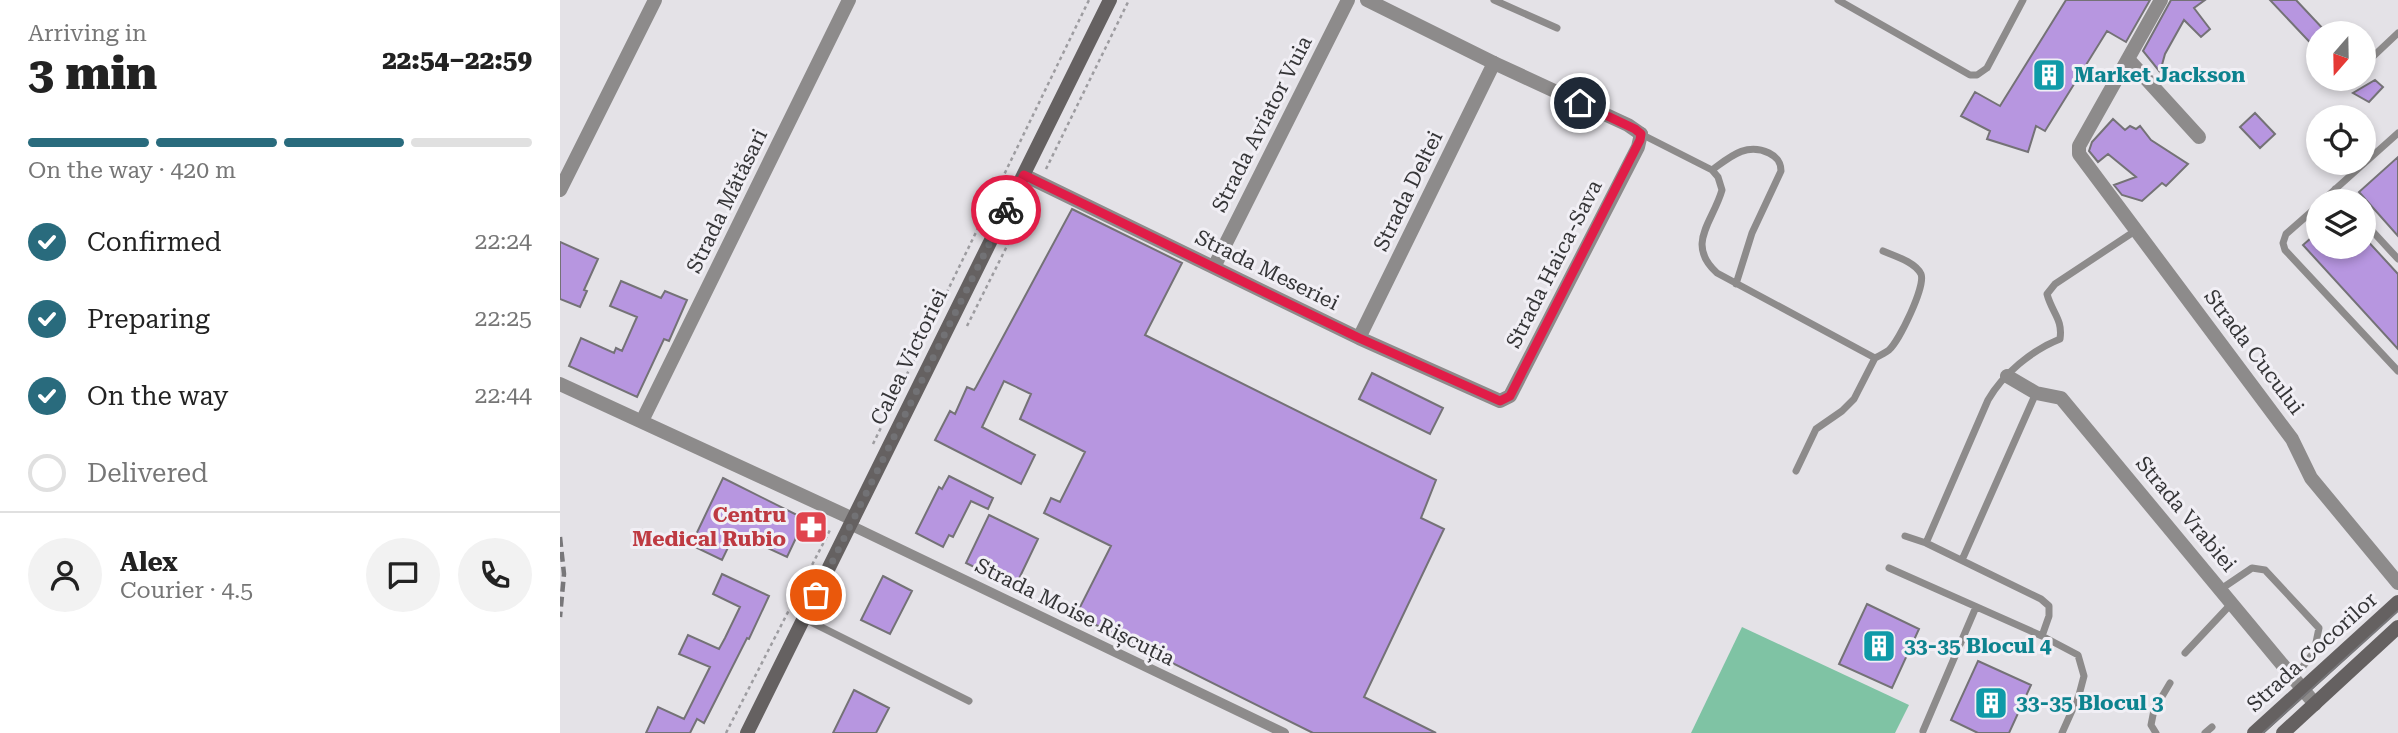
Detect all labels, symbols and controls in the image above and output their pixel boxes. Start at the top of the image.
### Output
text: Arriving in [28,20,147,47]
north arrow [2306,21,2376,91]
map controls [2306,21,2376,259]
street label: Strada Aviator Vuia [1207,31,1317,216]
text: 22:54–22:59 [382,45,532,75]
text: 3 min [28,46,157,100]
building icon: Market Jackson [2030,56,2068,94]
place label: Market Jackson [2074,63,2245,87]
pin [1550,73,1610,133]
icon: home [1561,84,1599,122]
button: locate [2306,105,2376,175]
street label: Strada Mătăsari [682,125,772,277]
street label: Strada Deltei [1369,127,1448,255]
text: On the way · 420 m [28,157,236,184]
courier [971,175,1041,245]
street label: Strada Haica-Sava [1501,175,1607,352]
button: layers [2306,189,2376,259]
icon: bike [987,191,1025,229]
icon: check [28,223,66,261]
street label: Strada Meseriei [1191,225,1343,315]
text: Confirmed [87,227,222,257]
text: 22:24 [475,228,532,255]
street label: Calea Victoriei [866,285,952,429]
street label: Strada Cucului [2199,285,2309,419]
icon: check [28,300,66,338]
text: Preparing [87,304,210,334]
text: 22:25 [475,305,532,332]
icon: check [28,377,66,415]
text: On the way [87,381,228,411]
text: 22:44 [475,382,532,409]
street label: Strada Vrabiei [2131,452,2241,577]
text: Delivered [87,458,208,488]
place label: Centru Medical Rubio [632,503,786,551]
pharmacy icon: Centru Medical Rubio [792,508,830,546]
button: person [28,538,102,612]
button: chat [366,538,440,612]
button: phone [458,538,532,612]
text: Alex [120,547,178,577]
street label: Strada Moise Rișcuția [971,553,1179,673]
pin [786,565,846,625]
icon: bag [797,576,835,614]
text: Courier · 4.5 [120,577,253,604]
street label: Strada Cocorilor [2242,587,2382,717]
building icon: 33-35 Blocul 4 [1860,627,1898,665]
place label: 33-35 Blocul 4 [1904,634,2052,658]
building icon: 33-35 Blocul 3 [1972,684,2010,722]
place label: 33-35 Blocul 3 [2016,691,2164,715]

